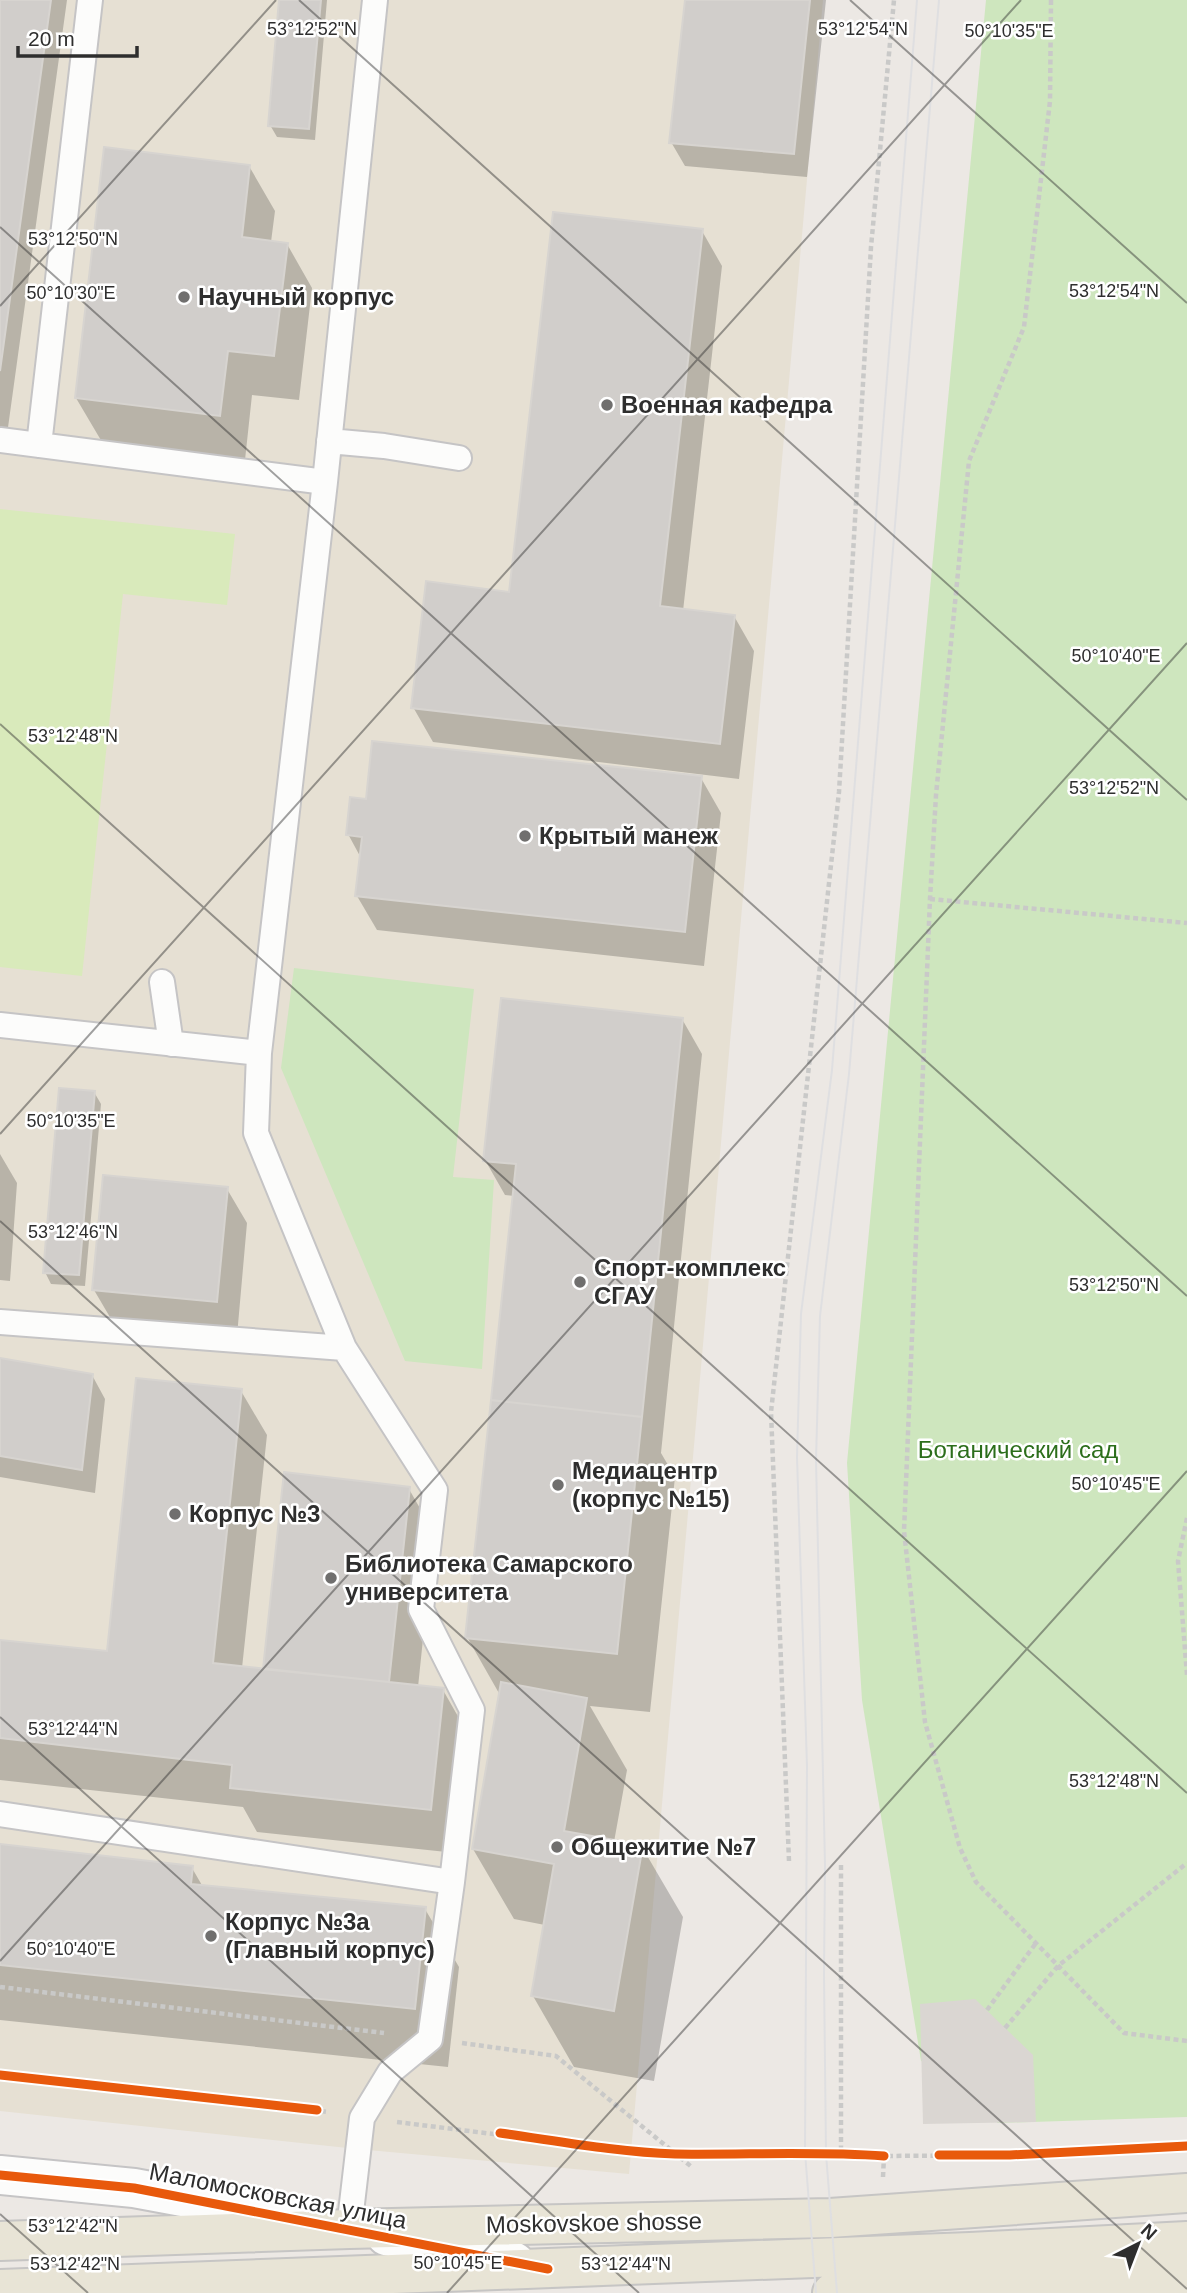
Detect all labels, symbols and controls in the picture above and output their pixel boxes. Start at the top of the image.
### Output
scale bar [18,14,136,58]
text: 53°12'52"N [267,19,357,39]
text: 53°12'54"N [818,19,908,39]
text: 50°10'35"E [964,21,1054,41]
text: 20 m [28,27,75,50]
text: 53°12'50"N [28,229,118,249]
text: 53°12'54"N [1069,281,1159,301]
text: 50°10'30"E [26,283,116,303]
place label: Научный корпус [198,283,394,310]
marker: Научный корпус [176,289,192,305]
place label: Военная кафедра [621,391,833,418]
marker: Военная кафедра [599,397,615,413]
text: 50°10'40"E [1071,646,1161,666]
text: 53°12'48"N [28,726,118,746]
text: 53°12'52"N [1069,778,1159,798]
place label: Крытый манеж [539,822,719,849]
marker: Крытый манеж [517,828,533,844]
text: 50°10'35"E [26,1111,116,1131]
text: 53°12'46"N [28,1222,118,1242]
place label: Спорт-комплекс СГАУ [594,1254,786,1309]
marker: Спорт-комплекс СГАУ [572,1274,588,1290]
text: 53°12'50"N [1069,1275,1159,1295]
park label: Ботанический сад [918,1436,1118,1463]
place label: Медиацентр (корпус №15) [572,1457,730,1512]
text: 50°10'45"E [1071,1474,1161,1494]
marker: Медиацентр (корпус №15) [550,1477,566,1493]
place label: Корпус №3 [189,1500,320,1527]
marker: Корпус №3 [167,1506,183,1522]
place label: Библиотека Самарского университета [345,1550,633,1605]
marker: Библиотека Самарского университета [323,1570,339,1586]
text: 53°12'44"N [28,1719,118,1739]
text: 53°12'48"N [1069,1771,1159,1791]
place label: Общежитие №7 [571,1833,756,1860]
marker: Общежитие №7 [549,1839,565,1855]
place label: Корпус №3a (Главный корпус) [225,1908,435,1963]
marker: Корпус №3a (Главный корпус) [203,1928,219,1944]
text: 50°10'40"E [26,1939,116,1959]
street label: Маломосковская улица [147,2157,410,2234]
street label: Moskovskoe shosse [486,2207,702,2238]
north arrow [1103,2209,1173,2279]
text: 53°12'42"N [28,2216,118,2236]
text: N [1137,2219,1161,2244]
text: 50°10'45"E [413,2253,503,2273]
text: 53°12'42"N [30,2254,120,2274]
text: 53°12'44"N [581,2254,671,2274]

